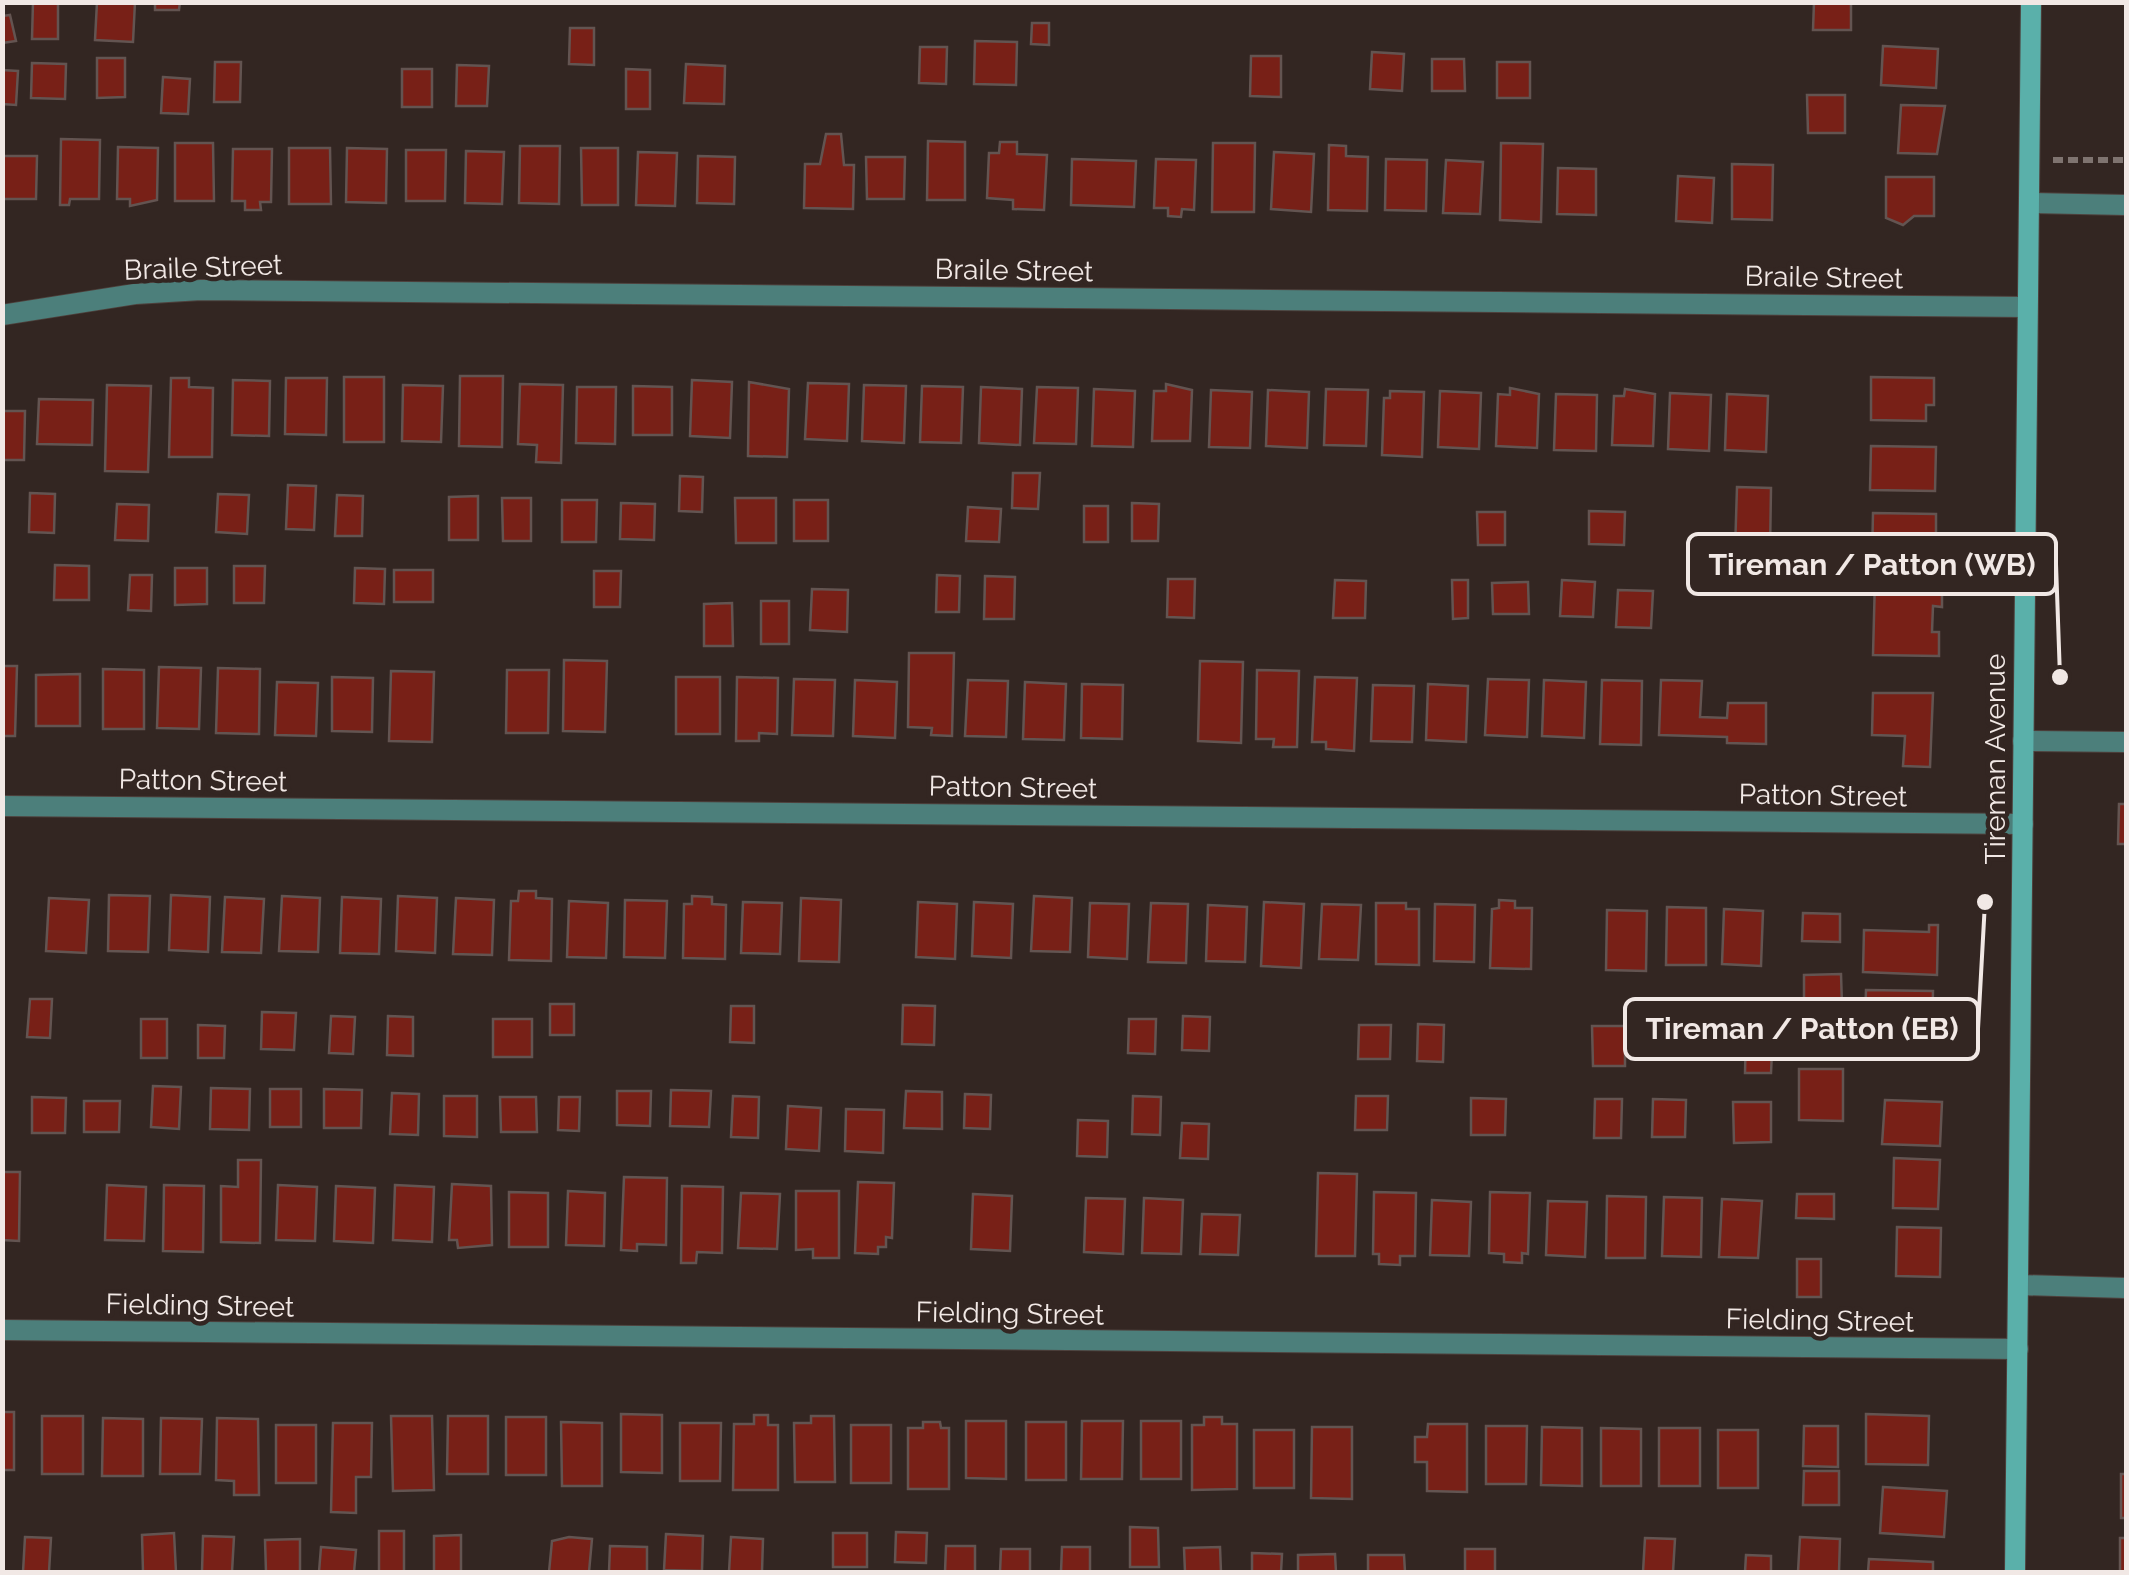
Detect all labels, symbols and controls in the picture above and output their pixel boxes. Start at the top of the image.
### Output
street label: Braile Street [123,248,283,287]
street label: Braile Street [934,253,1094,288]
street label: Braile Street [1744,260,1904,295]
callout: Tireman / Patton (WB) [1688,534,2056,594]
text: Tireman / Patton (WB) [1708,547,2036,582]
street label: Tireman Avenue [1979,654,2012,864]
street label: Patton Street [118,763,288,798]
street label: Patton Street [928,770,1098,805]
street label: Patton Street [1738,778,1908,813]
callout: Tireman / Patton (EB) [1625,999,1978,1059]
text: Tireman / Patton (EB) [1645,1011,1959,1046]
street label: Fielding Street [105,1287,295,1324]
street label: Fielding Street [915,1295,1105,1332]
street label: Fielding Street [1725,1302,1915,1339]

